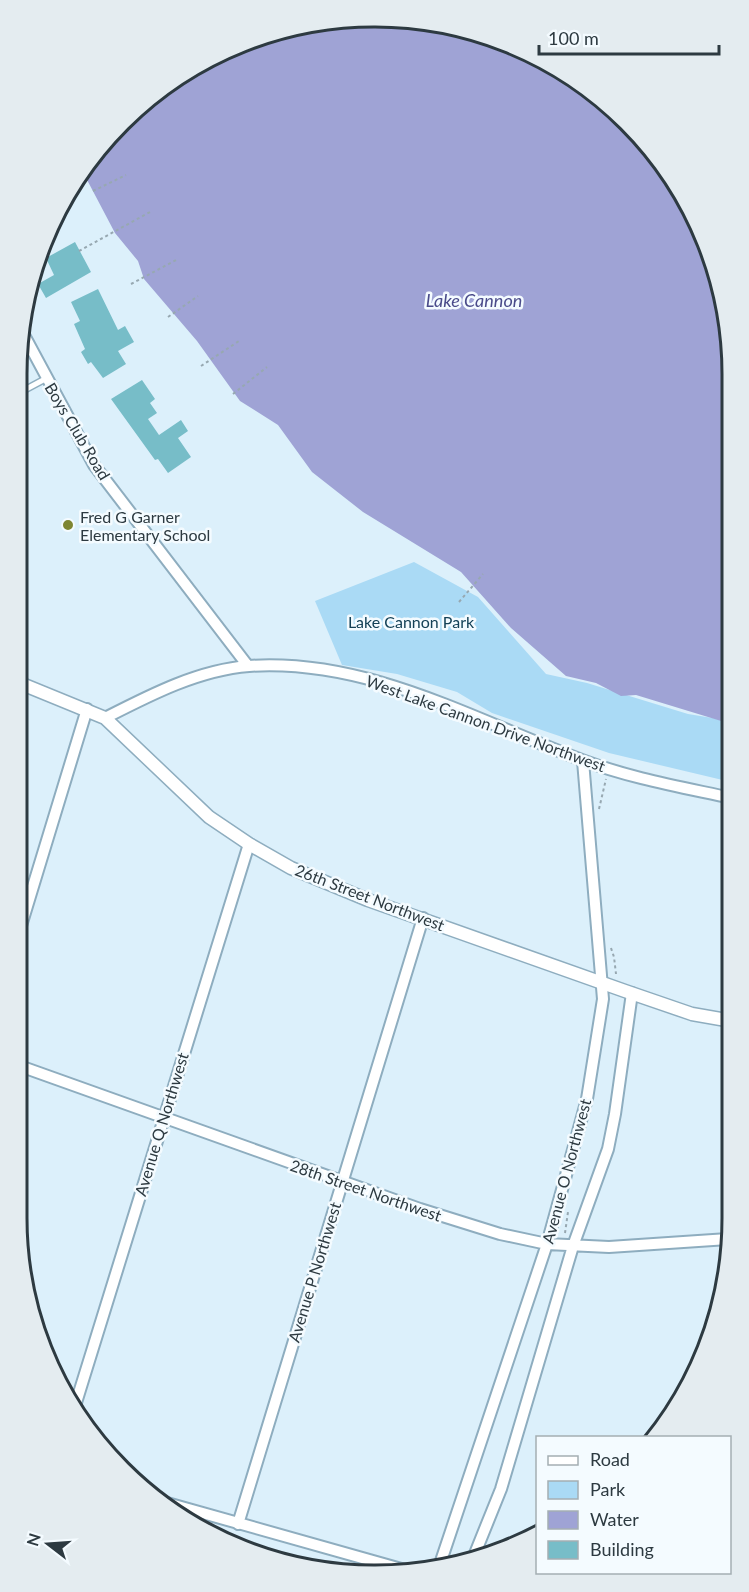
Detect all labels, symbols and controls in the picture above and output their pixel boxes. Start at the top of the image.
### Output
scale bar [539,18,719,56]
text: 100 m [548,27,599,49]
water label: Lake Cannon [426,289,522,311]
street label: Boys Club Road [42,379,114,483]
place label: Fred G Garner Elementary School [80,507,210,544]
marker: Fred G Garner Elementary School [61,518,75,532]
park label: Lake Cannon Park [348,612,475,631]
street label: West Lake Cannon Drive Northwest [364,671,608,775]
street label: 26th Street Northwest [293,860,448,934]
street label: Avenue Q Northwest [130,1050,192,1198]
street label: Avenue O Northwest [538,1096,595,1245]
street label: 28th Street Northwest [288,1155,444,1225]
street label: Avenue P Northwest [284,1199,344,1344]
legend [536,1436,731,1574]
text: Road [590,1448,630,1470]
text: Park [590,1478,626,1500]
text: Water [590,1508,639,1530]
north arrow [18,1514,78,1574]
text: N [22,1531,44,1548]
text: Building [590,1538,654,1560]

